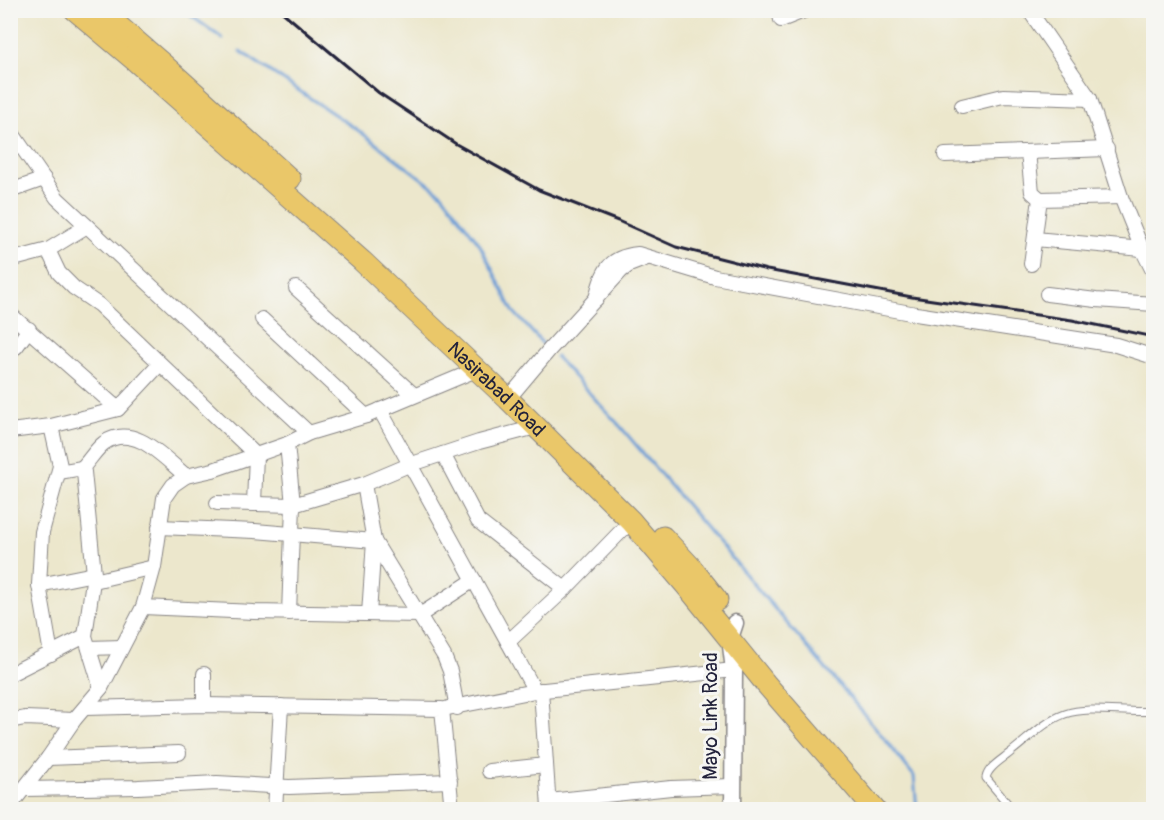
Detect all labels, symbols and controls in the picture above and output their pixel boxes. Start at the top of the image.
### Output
street label: Nasirabad Road [442,336,551,442]
street label: Mayo Link Road [698,652,723,780]

